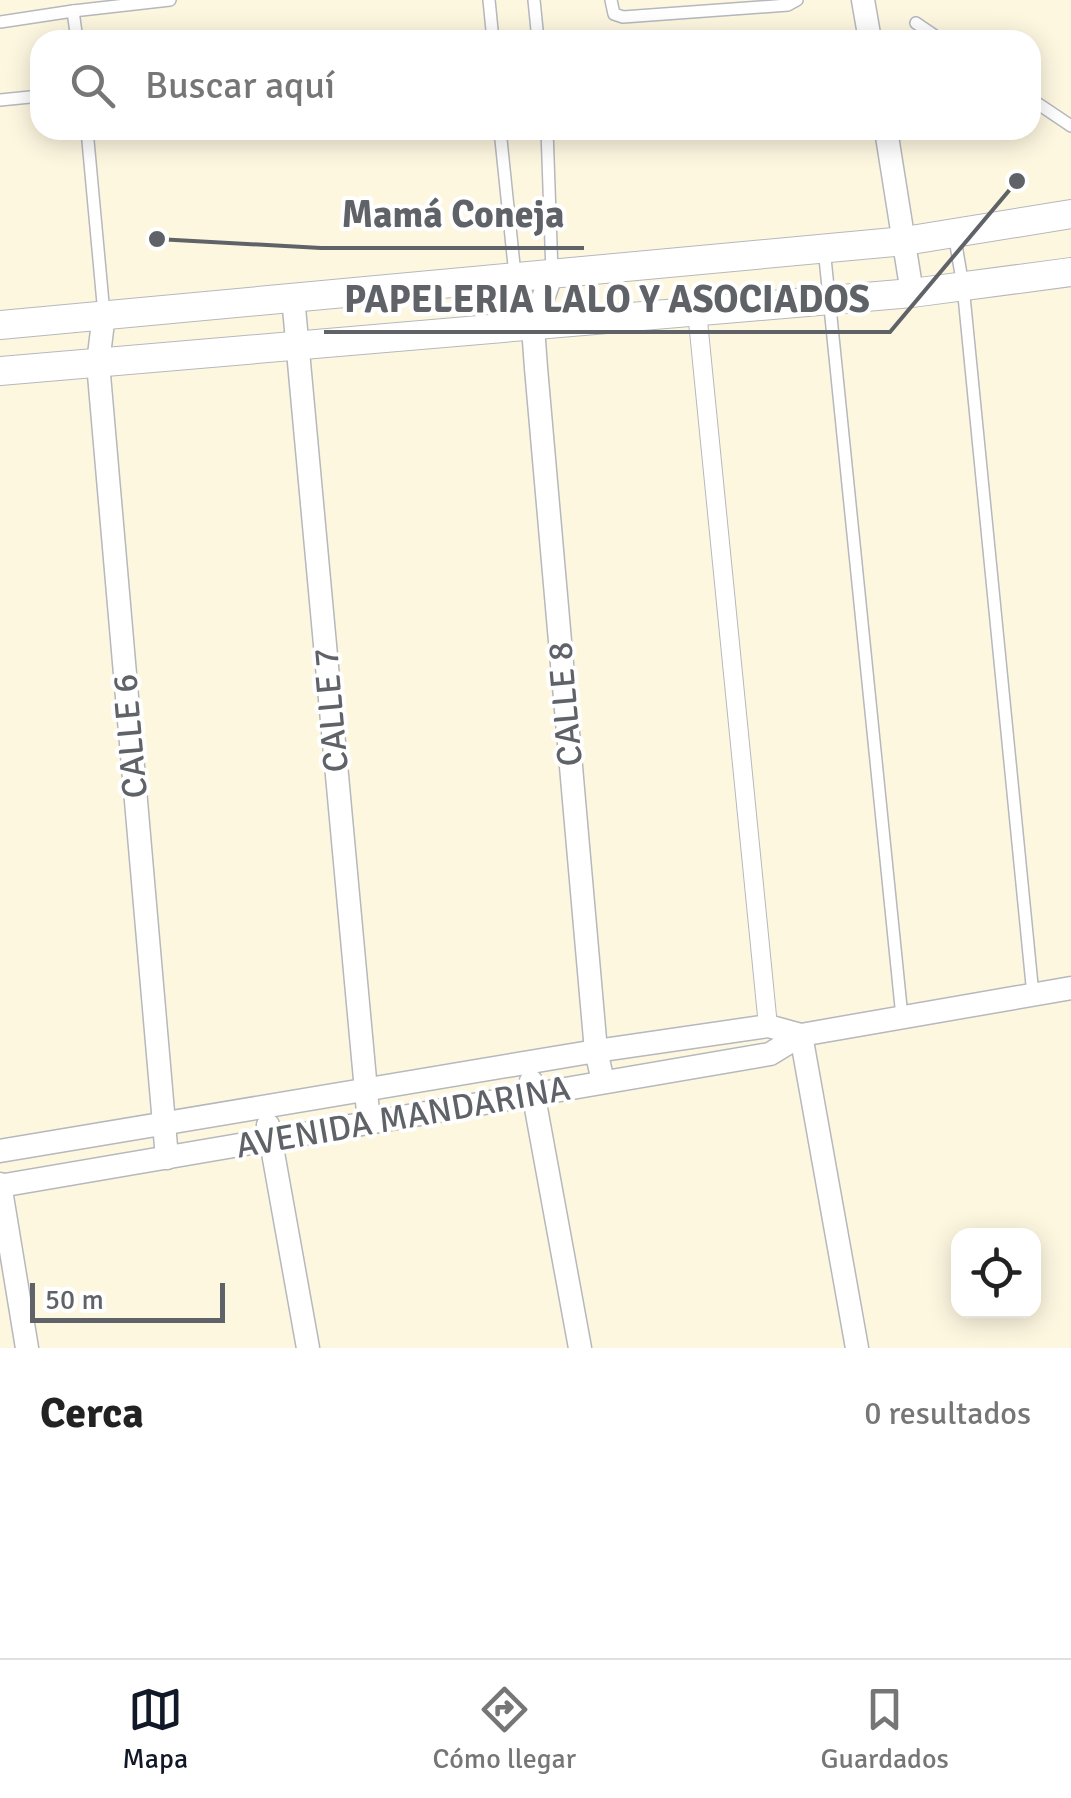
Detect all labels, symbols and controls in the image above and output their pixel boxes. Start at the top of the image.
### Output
search box [30,30,1041,140]
icon: search [65,58,120,113]
text: Buscar aquí [145,62,335,109]
callout: Mamá Coneja [321,180,584,248]
text: Mamá Coneja [341,191,565,238]
callout: PAPELERIA LALO Y ASOCIADOS [324,264,890,332]
text: PAPELERIA LALO Y ASOCIADOS [344,276,870,323]
street label: CALLE 8 [538,640,592,768]
street label: CALLE 7 [304,646,358,774]
street label: CALLE 6 [103,672,157,800]
street label: AVENIDA MANDARINA [233,1066,573,1168]
map controls [951,1228,1041,1318]
button: locate [951,1228,1041,1318]
scale bar [30,1278,225,1322]
text: 50 m [45,1283,104,1317]
text: Cerca [40,1388,144,1439]
text: 0 resultados [864,1394,1031,1433]
tab: Mapa [122,1682,188,1776]
tab: Cómo llegar [433,1682,576,1776]
tab: Guardados [821,1682,949,1776]

